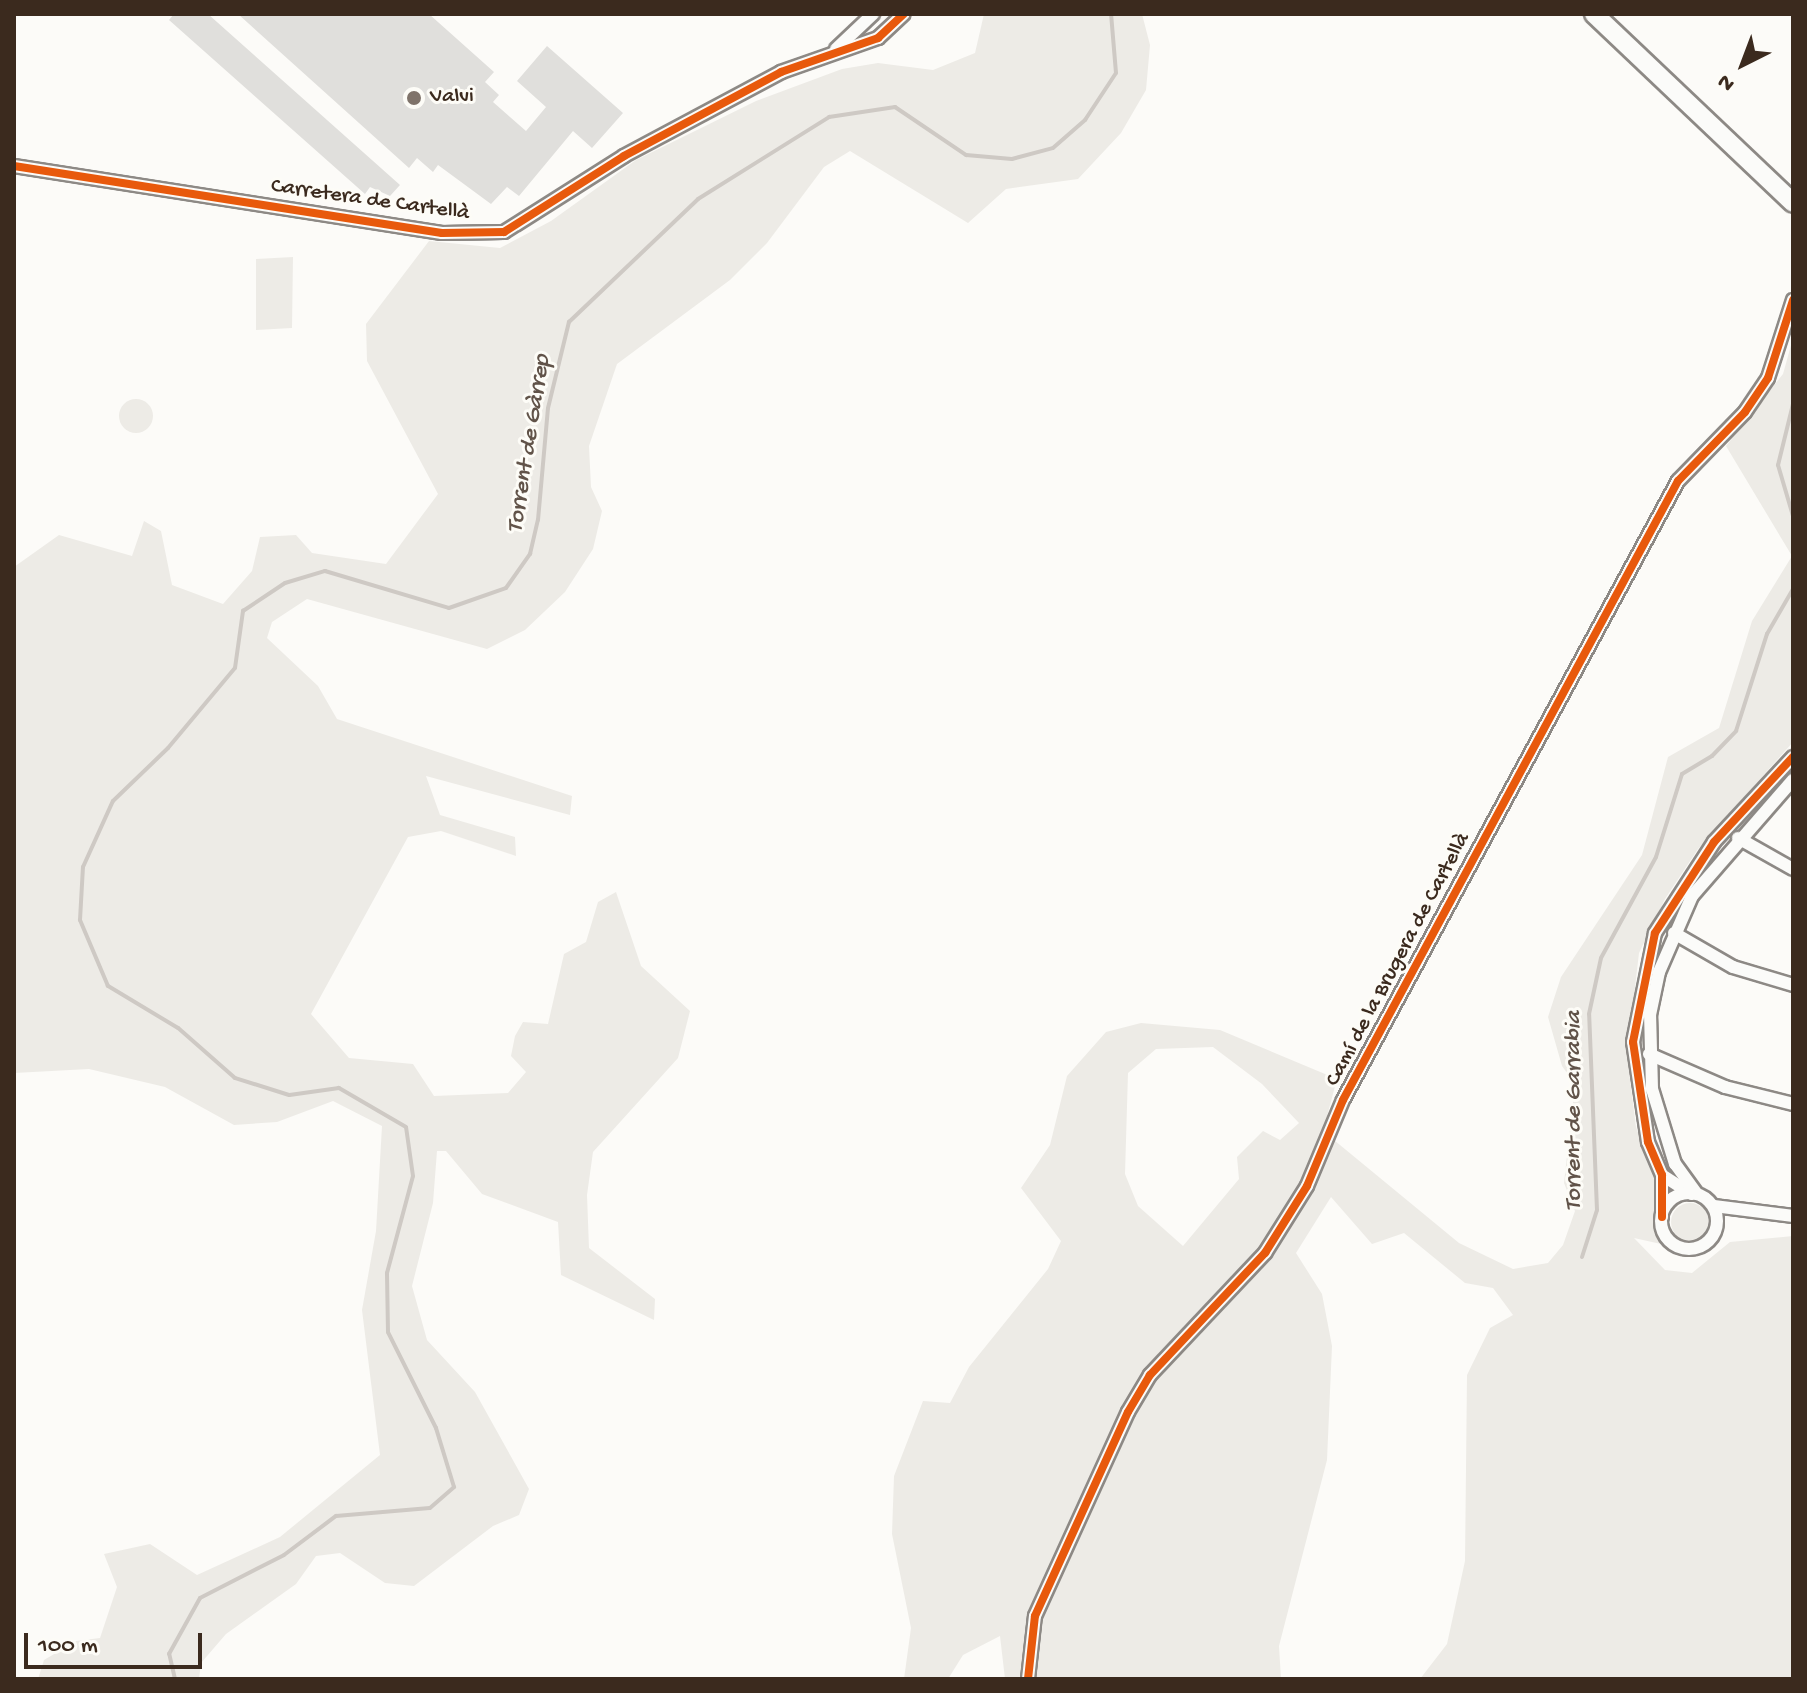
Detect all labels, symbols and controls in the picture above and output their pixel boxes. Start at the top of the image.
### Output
north arrow [1703,24,1783,104]
text: N [1713,67,1741,96]
place label: Valvi [430,85,474,111]
marker: Valvi [405,89,423,107]
street label: Carretera de Cartellà [269,174,471,228]
water label: Torrent de Gàrrep [502,353,558,535]
street label: Camí de la Brugera de Cartellà [1321,829,1477,1091]
water label: Torrent de Garrabia [1561,1011,1589,1211]
scale bar [28,1617,206,1667]
text: 100 m [38,1632,98,1661]

